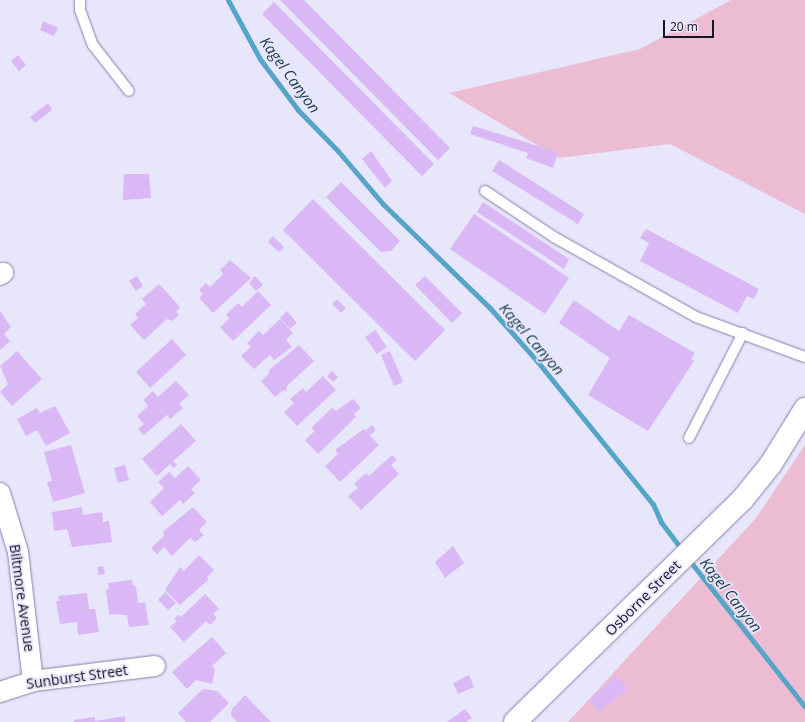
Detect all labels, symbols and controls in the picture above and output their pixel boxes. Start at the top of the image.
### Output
scale bar [665,12,716,38]
text: 20 m [670,18,698,35]
water label: Kagel Canyon [256,33,324,117]
water label: Kagel Canyon [496,299,568,379]
street label: Biltmore Avenue [6,543,38,653]
water label: Kagel Canyon [696,554,766,636]
street label: Osborne Street [602,557,684,639]
street label: Sunburst Street [25,662,129,692]

